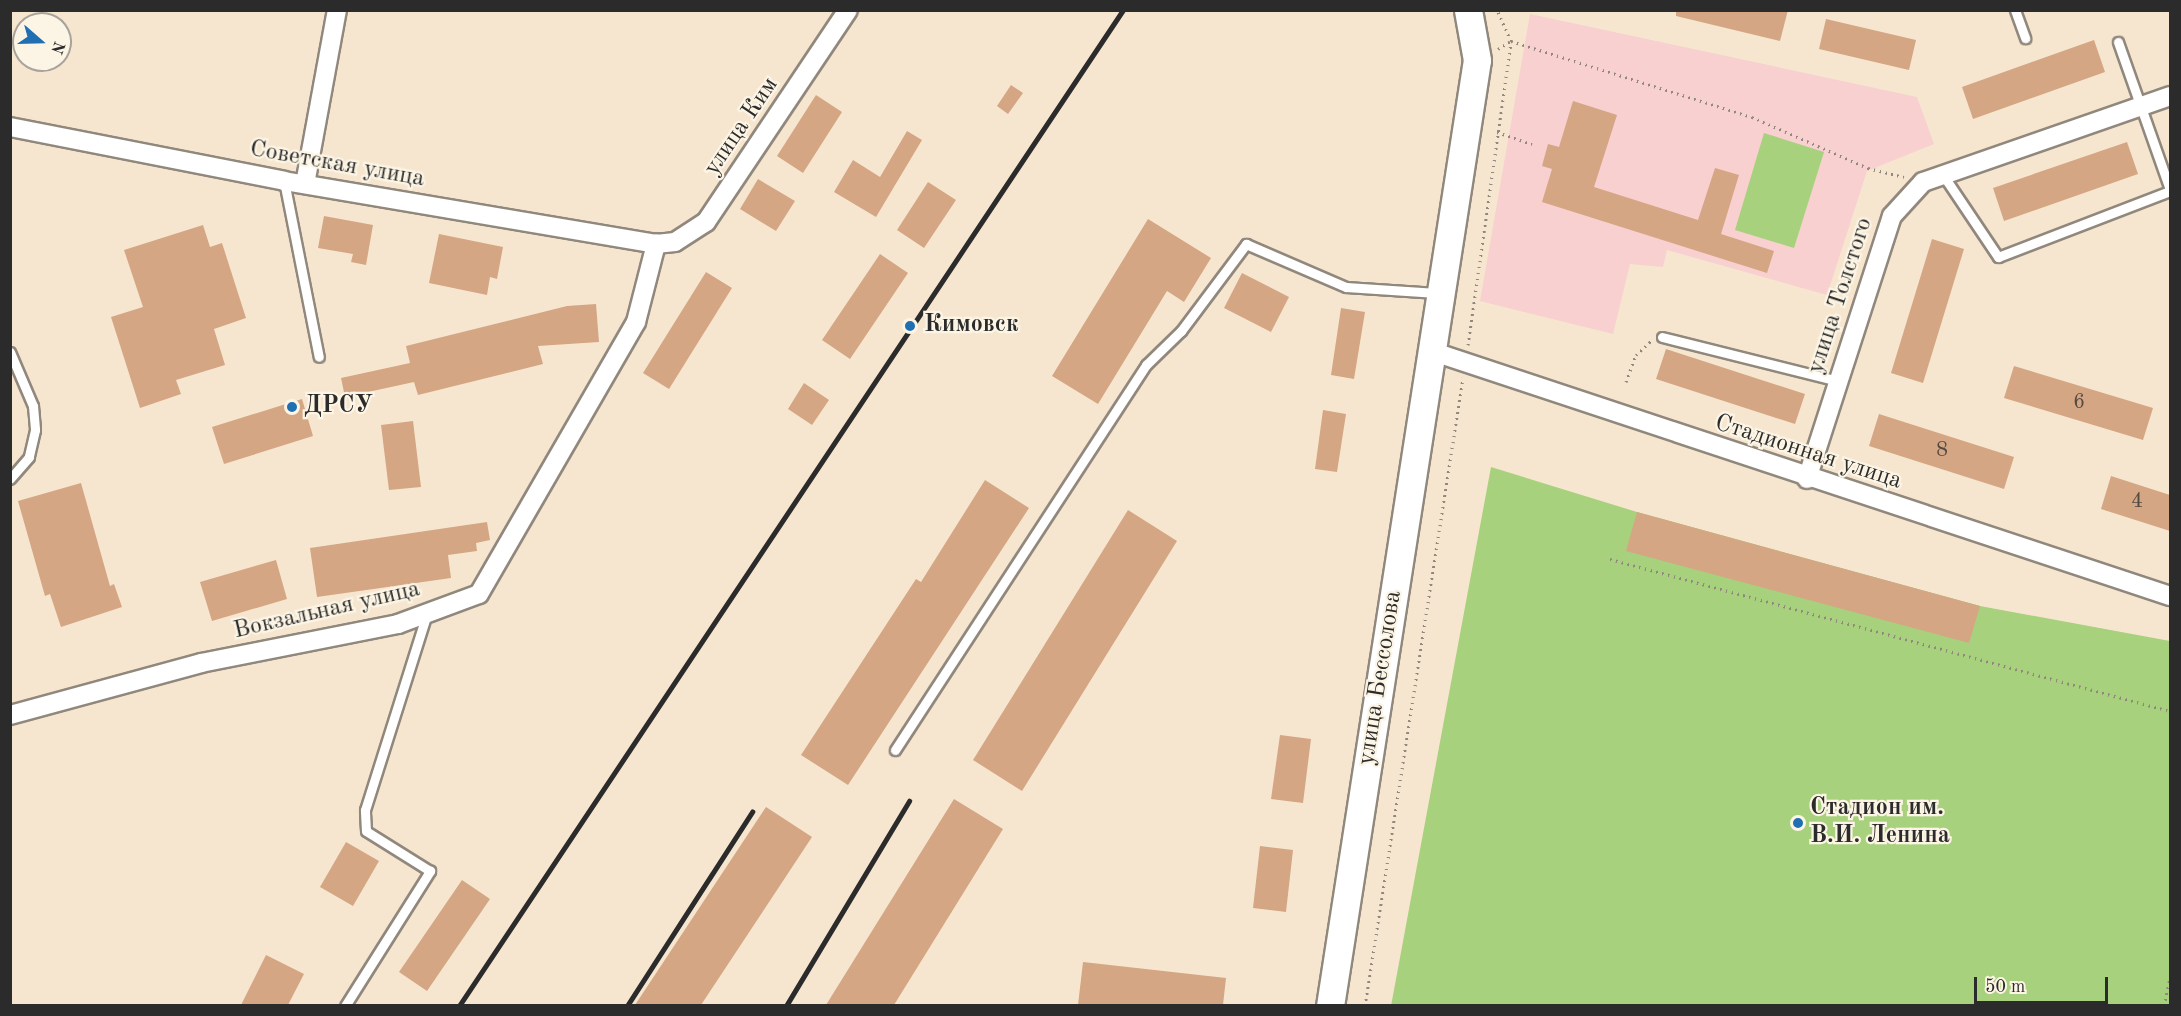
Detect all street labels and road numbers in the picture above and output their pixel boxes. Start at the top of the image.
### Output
street label: улица Ким [699,72,785,182]
street label: Советская улица [247,135,427,195]
street label: улица Толстого [1802,214,1880,378]
street label: Стадионная улица [1711,409,1905,497]
street label: Вокзальная улица [231,576,423,646]
street label: улица Бессолова [1353,589,1409,767]

